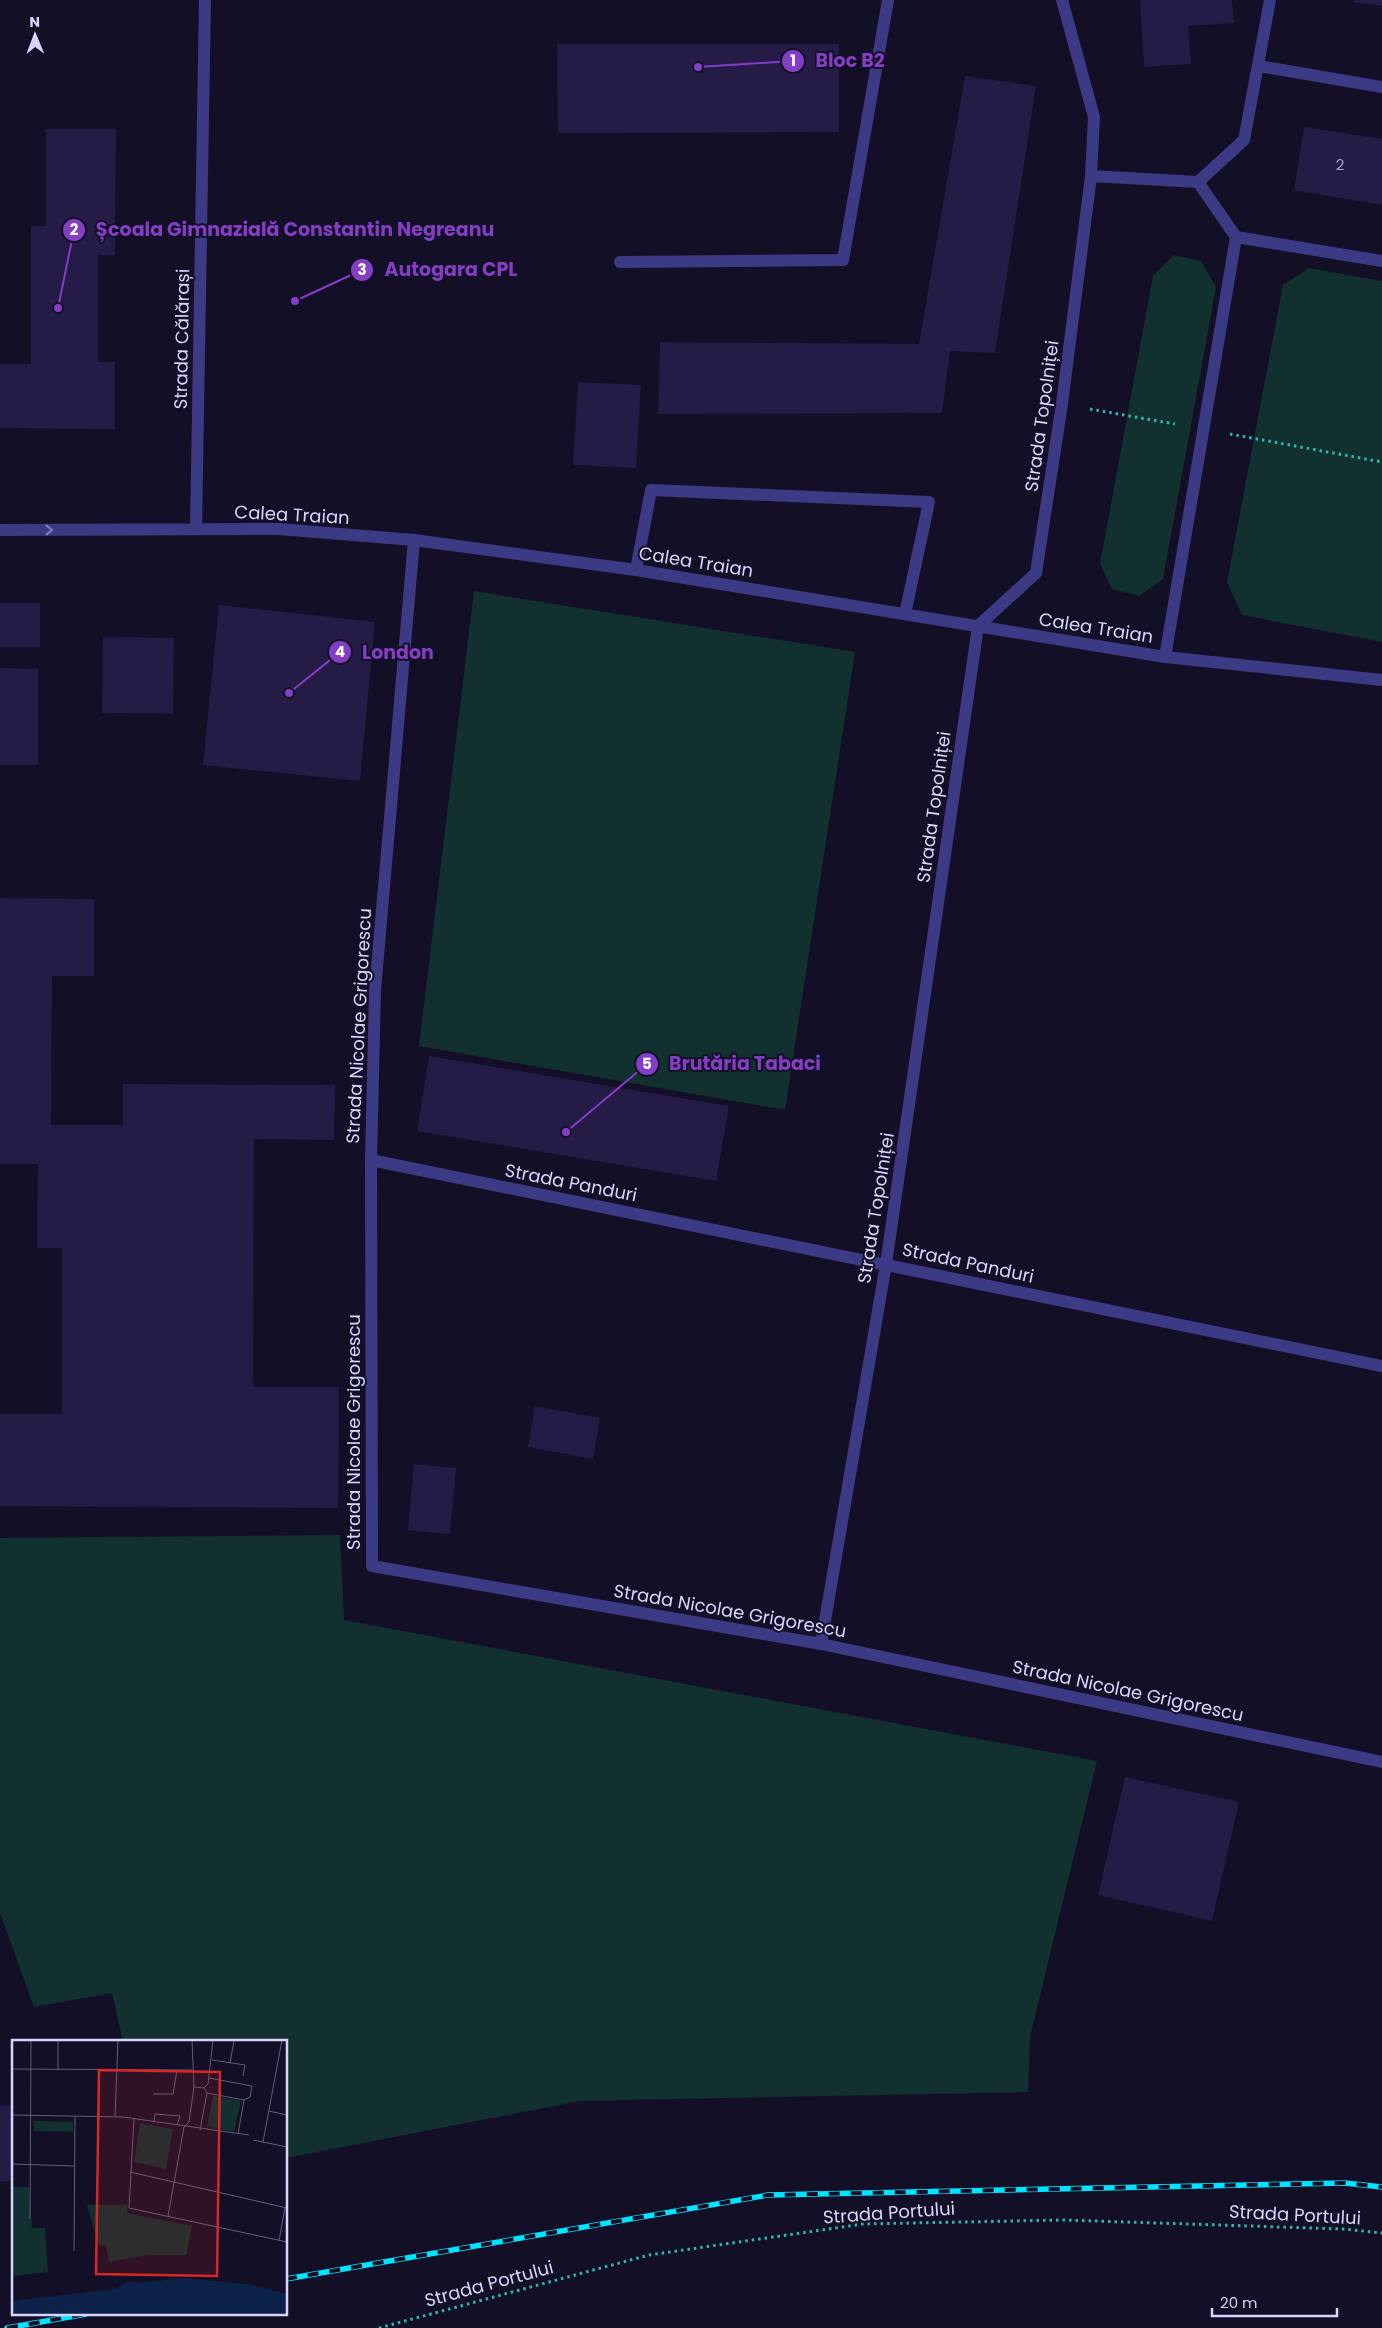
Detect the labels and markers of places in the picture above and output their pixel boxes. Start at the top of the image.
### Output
callout: Bloc B2 [781,44,895,78]
callout: Școala Gimnazială Constantin Negreanu [61,213,505,247]
callout: Autogara CPL [349,253,527,287]
callout: London [327,635,444,669]
callout: Brutăria Tabaci [634,1047,831,1081]

